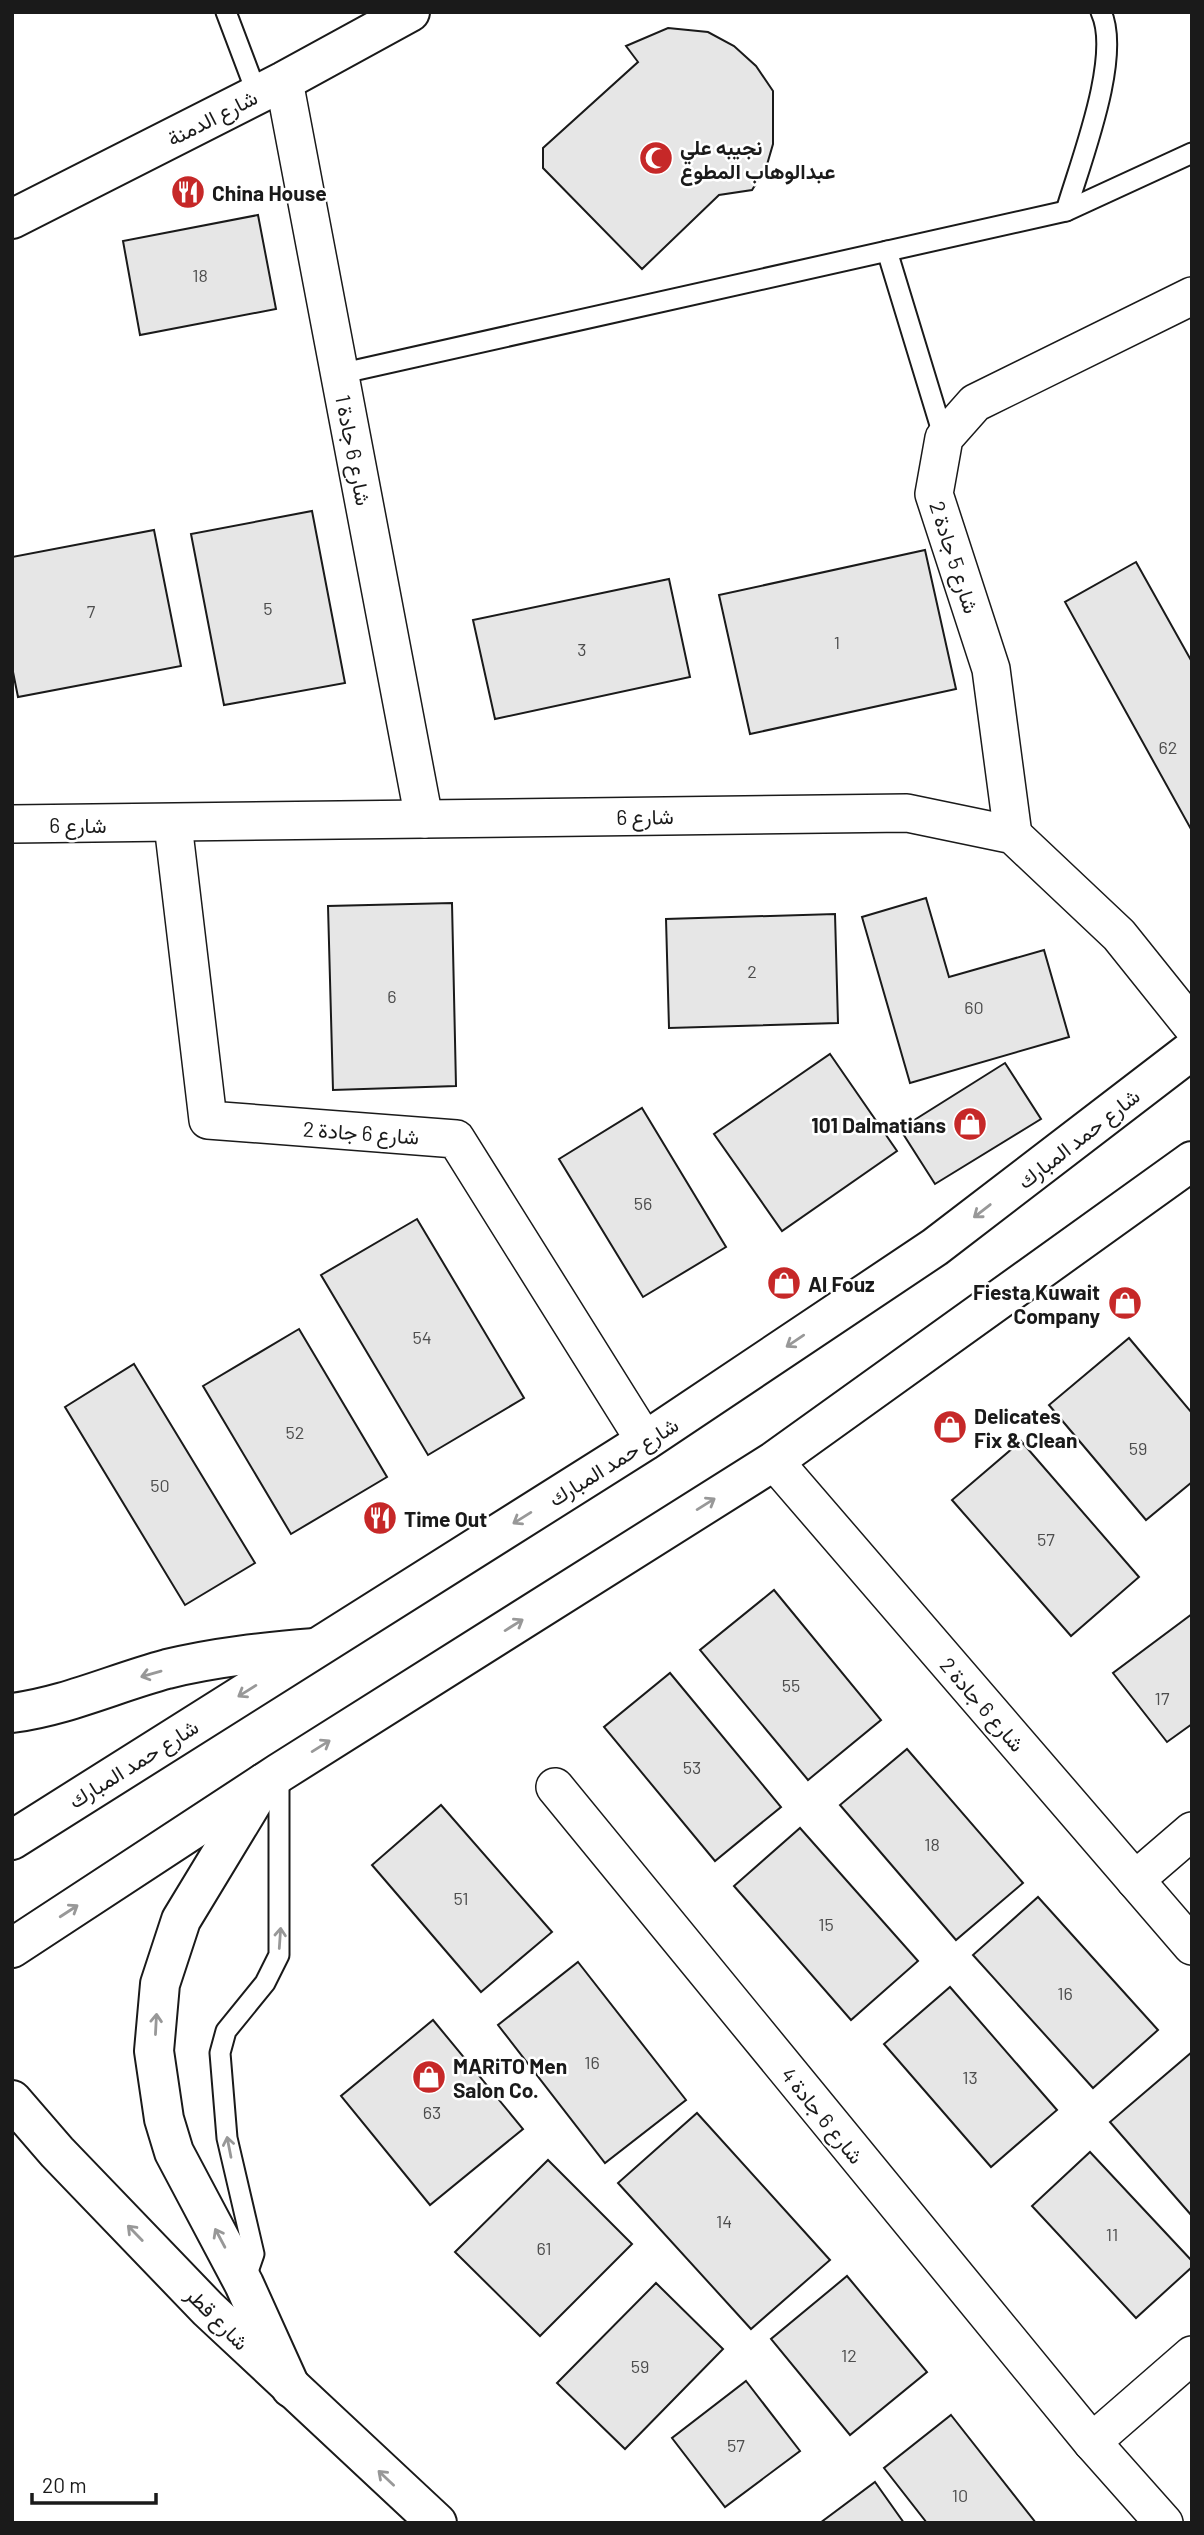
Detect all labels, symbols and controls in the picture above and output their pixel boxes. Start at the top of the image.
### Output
street label: شارع الدمنة [163,84,263,153]
place label: نجيبه علي عبدالوهاب المطوع [680,134,836,186]
mosque icon: نجيبه علي عبدالوهاب المطوع [637,139,675,177]
restaurant icon: China House [169,173,207,211]
place label: China House [212,180,327,205]
house number: 18 [192,264,208,286]
street label: شارع 6 جادة 1 [328,392,377,508]
street label: شارع 5 جادة 2 [922,498,985,617]
house number: 5 [263,597,273,619]
house number: 7 [87,600,96,622]
house number: 1 [834,631,840,653]
house number: 3 [577,638,587,660]
house number: 62 [1159,736,1177,758]
street label: شارع 6 [616,803,674,832]
street label: شارع 6 [49,812,107,840]
house number: 2 [747,960,757,982]
house number: 6 [387,985,397,1007]
house number: 60 [964,996,984,1018]
street label: شارع حمد المبارك [1012,1083,1146,1196]
shop icon: 101 Dalmatians [951,1105,989,1143]
place label: 101 Dalmatians [811,1112,946,1137]
street label: شارع 6 جادة 2 [302,1115,420,1152]
house number: 56 [634,1192,652,1214]
one-way arrow [973,1204,992,1219]
shop icon: Al Fouz [765,1264,803,1302]
place label: Al Fouz [808,1271,875,1296]
place label: Fiesta Kuwait Company [973,1279,1100,1328]
shop icon: Fiesta Kuwait Company [1106,1284,1144,1322]
house number: 54 [412,1326,432,1348]
one-way arrow [786,1334,805,1348]
place label: Delicates Fix & Clean [974,1403,1077,1452]
shop icon: Delicates Fix & Clean [931,1408,969,1446]
street label: شارع حمد المبارك [544,1411,684,1513]
house number: 52 [286,1421,304,1443]
house number: 59 [1129,1437,1147,1459]
house number: 50 [150,1474,170,1496]
one-way arrow [696,1496,716,1510]
restaurant icon: Time Out [361,1499,399,1537]
place label: Time Out [404,1506,487,1531]
one-way arrow [513,1512,533,1526]
house number: 57 [1037,1528,1055,1550]
one-way arrow [504,1618,523,1633]
street label: شارع 6 جادة 2 [933,1652,1031,1758]
one-way arrow [141,1668,163,1681]
house number: 55 [782,1674,800,1696]
one-way arrow [237,1685,257,1699]
house number: 17 [1155,1687,1170,1709]
street label: شارع حمد المبارك [64,1713,204,1815]
one-way arrow [311,1739,331,1753]
house number: 53 [683,1756,701,1778]
house number: 18 [924,1833,940,1855]
house number: 51 [453,1887,469,1909]
one-way arrow [59,1904,78,1918]
house number: 15 [818,1913,834,1935]
one-way arrow [274,1927,287,1950]
house number: 16 [1057,1982,1073,2004]
one-way arrow [149,2013,162,2036]
house number: 16 [584,2051,600,2073]
place label: MARiTO Men Salon Co. [453,2053,567,2102]
shop icon: MARiTO Men Salon Co. [410,2058,448,2096]
street label: شارع 6 جادة 4 [774,2062,869,2170]
house number: 13 [962,2066,978,2088]
house number: 63 [423,2101,441,2123]
one-way arrow [222,2136,235,2159]
house number: 14 [716,2210,732,2232]
house number: 11 [1106,2223,1118,2245]
one-way arrow [127,2225,144,2242]
one-way arrow [212,2228,226,2249]
house number: 61 [536,2237,552,2259]
street label: شارع قطر [179,2281,255,2357]
house number: 12 [841,2344,857,2366]
house number: 59 [631,2355,649,2377]
house number: 57 [727,2434,745,2456]
scale bar [32,2462,156,2506]
one-way arrow [378,2469,395,2486]
text: 20 m [42,2472,87,2497]
house number: 10 [952,2484,968,2506]

